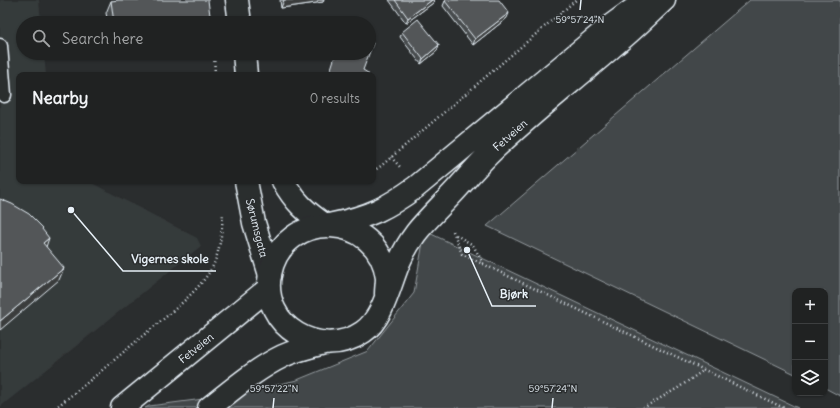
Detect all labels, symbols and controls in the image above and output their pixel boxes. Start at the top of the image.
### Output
text: 59°57'24"N [556,13,604,26]
search box [16,16,376,60]
icon: search [30,27,52,49]
text: Search here [62,29,143,48]
text: Nearby [32,87,88,109]
text: 0 results [310,90,360,107]
street label: Fetveien [490,116,530,154]
street label: Sørumsgata [243,197,271,259]
callout: Vigernes skole [123,247,216,271]
text: Vigernes skole [131,251,209,267]
callout: Bjørk [492,282,536,306]
text: Bjørk [500,286,528,301]
map controls [792,288,828,396]
button: + [792,288,828,324]
button: − [792,324,828,360]
street label: Fetveien [176,330,216,366]
button: layers [792,360,828,396]
text: 59°57'22"N [250,382,298,395]
text: 59°57'24"N [529,382,577,395]

